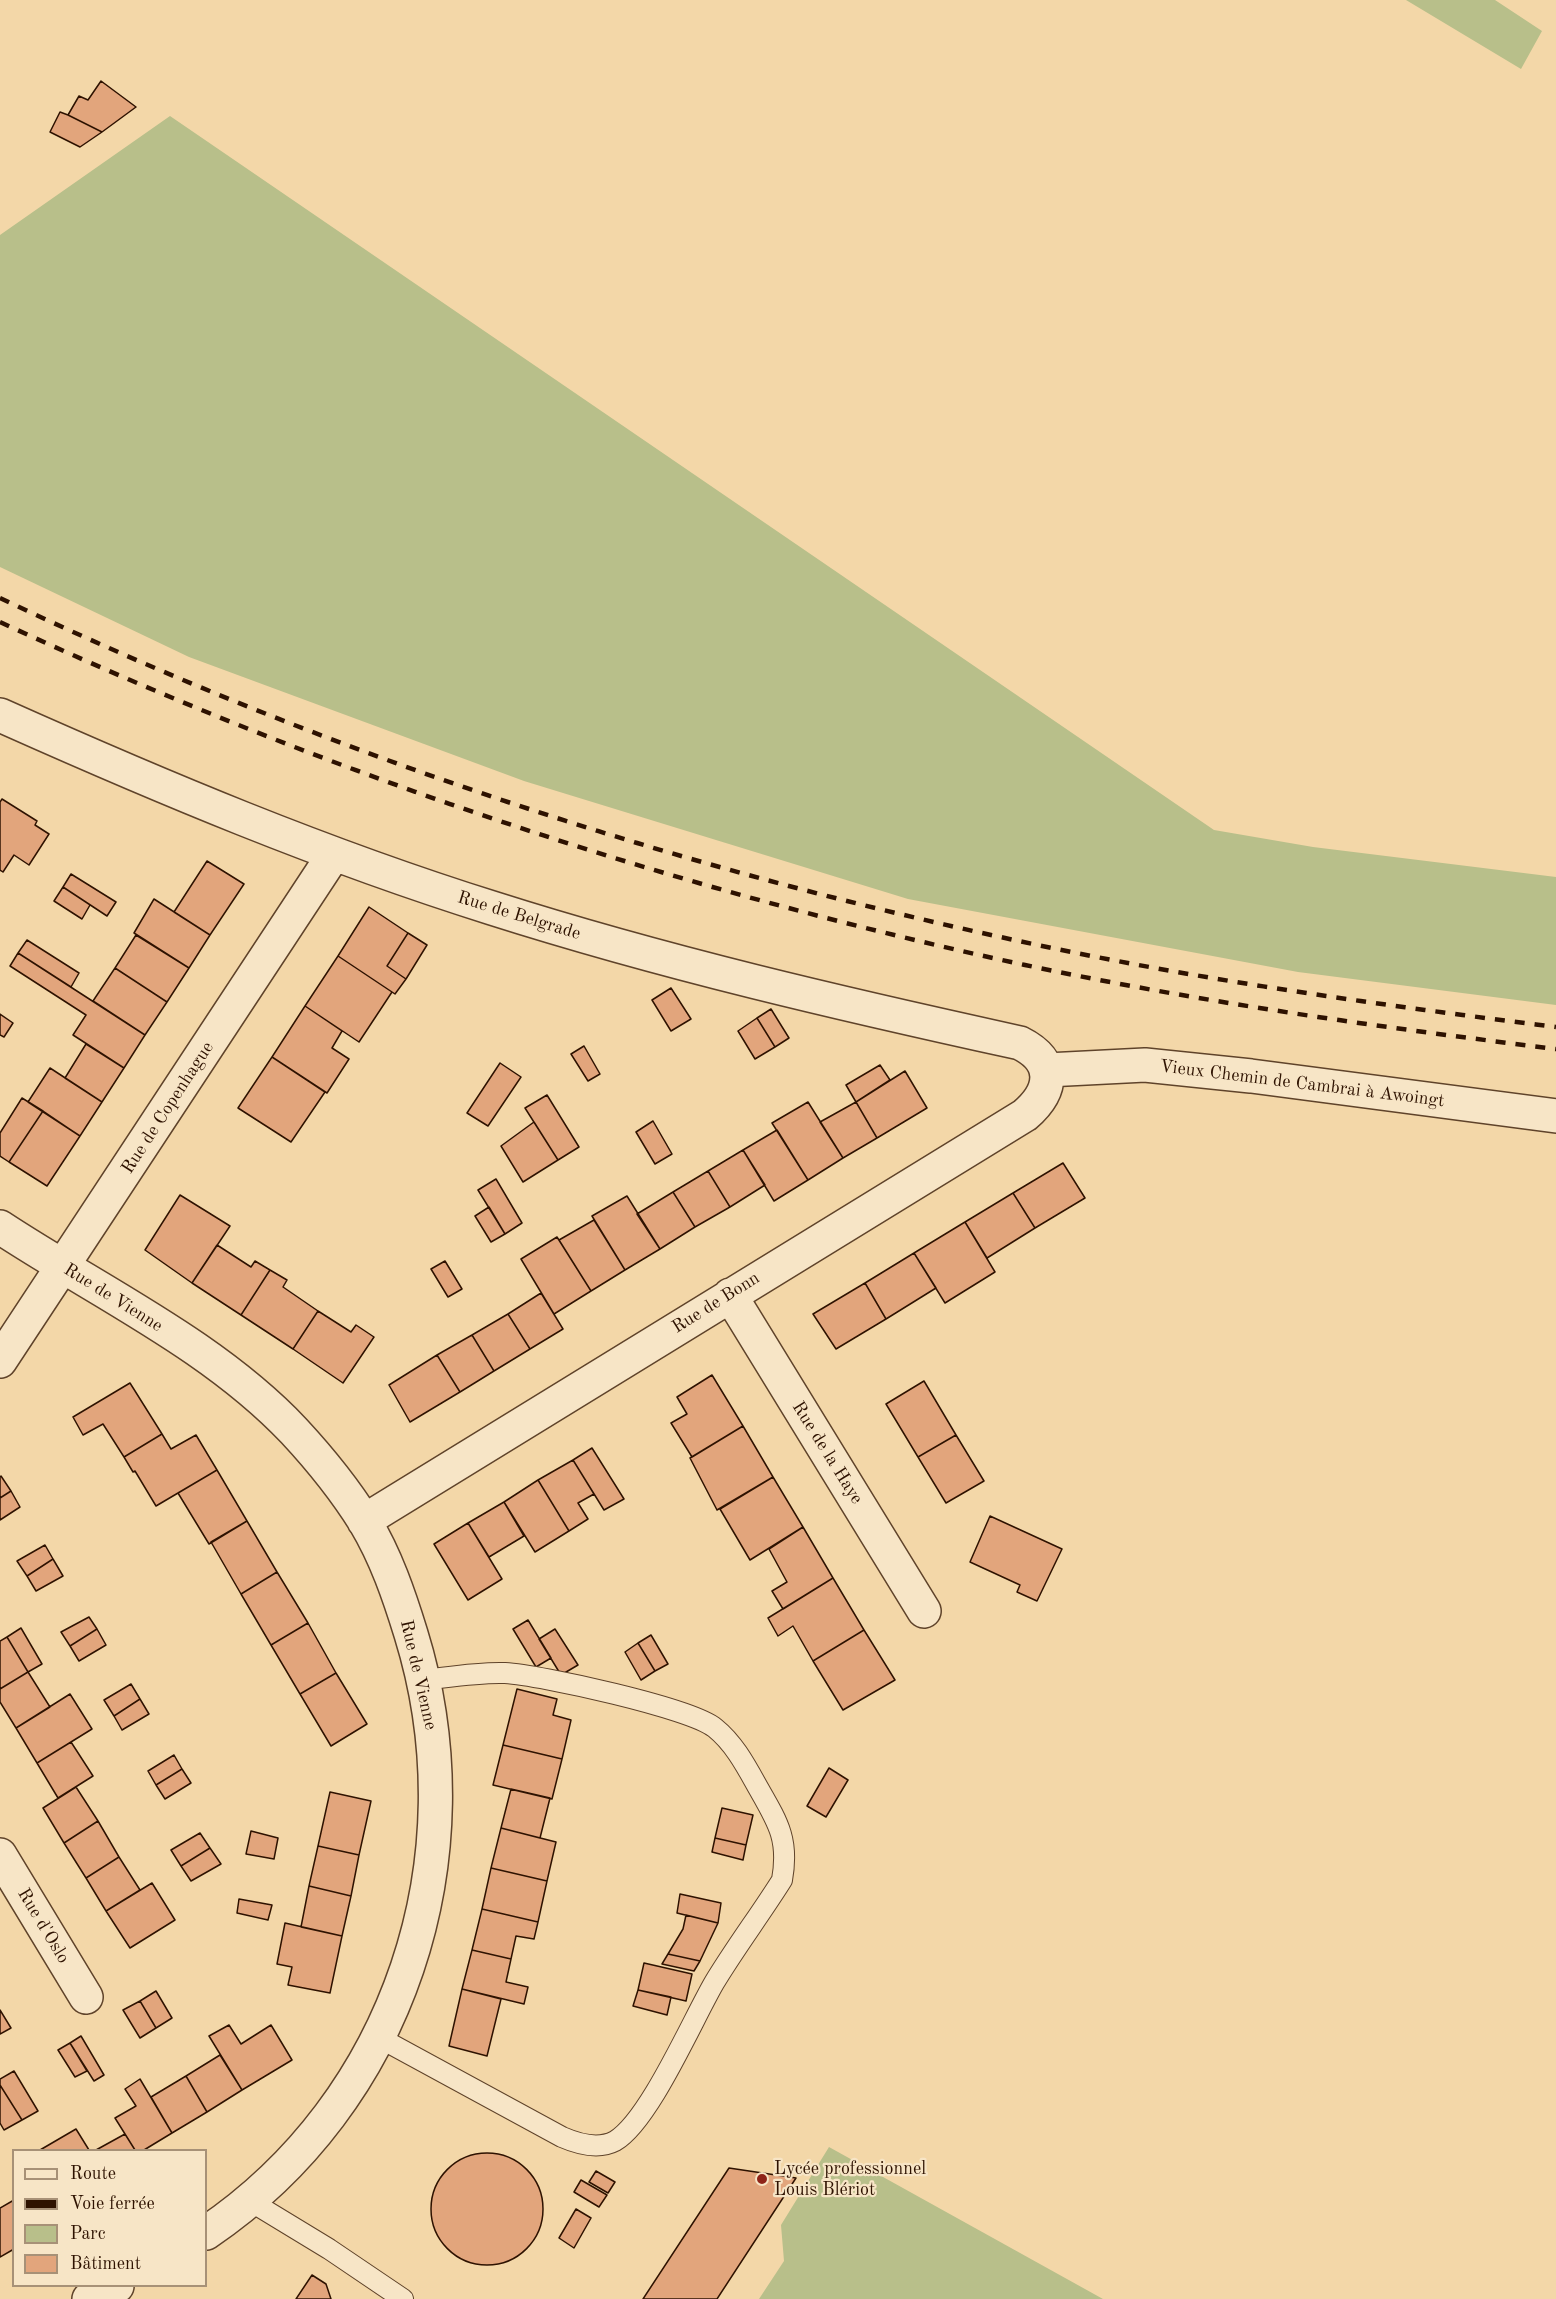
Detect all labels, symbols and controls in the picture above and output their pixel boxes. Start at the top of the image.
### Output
street label: Rue de Belgrade [455,887,583,945]
street label: Rue de Copenhague [117,1038,219,1178]
street label: Vieux Chemin de Cambrai à Awoingt [1158,1056,1446,1112]
street label: Rue de Vienne [60,1259,166,1337]
street label: Rue de Bonn [668,1268,764,1338]
street label: Rue de la Haye [787,1398,867,1508]
street label: Rue de Vienne [395,1618,441,1732]
street label: Rue d'Oslo [12,1885,74,1967]
legend [12,2149,207,2287]
place label: Lycée professionnel Louis Blériot [774,2158,926,2200]
text: Route [70,2165,116,2183]
marker: Lycée professionnel Louis Blériot [755,2172,769,2186]
text: Voie ferrée [70,2195,155,2213]
text: Parc [70,2225,106,2243]
text: Bâtiment [70,2255,141,2273]

